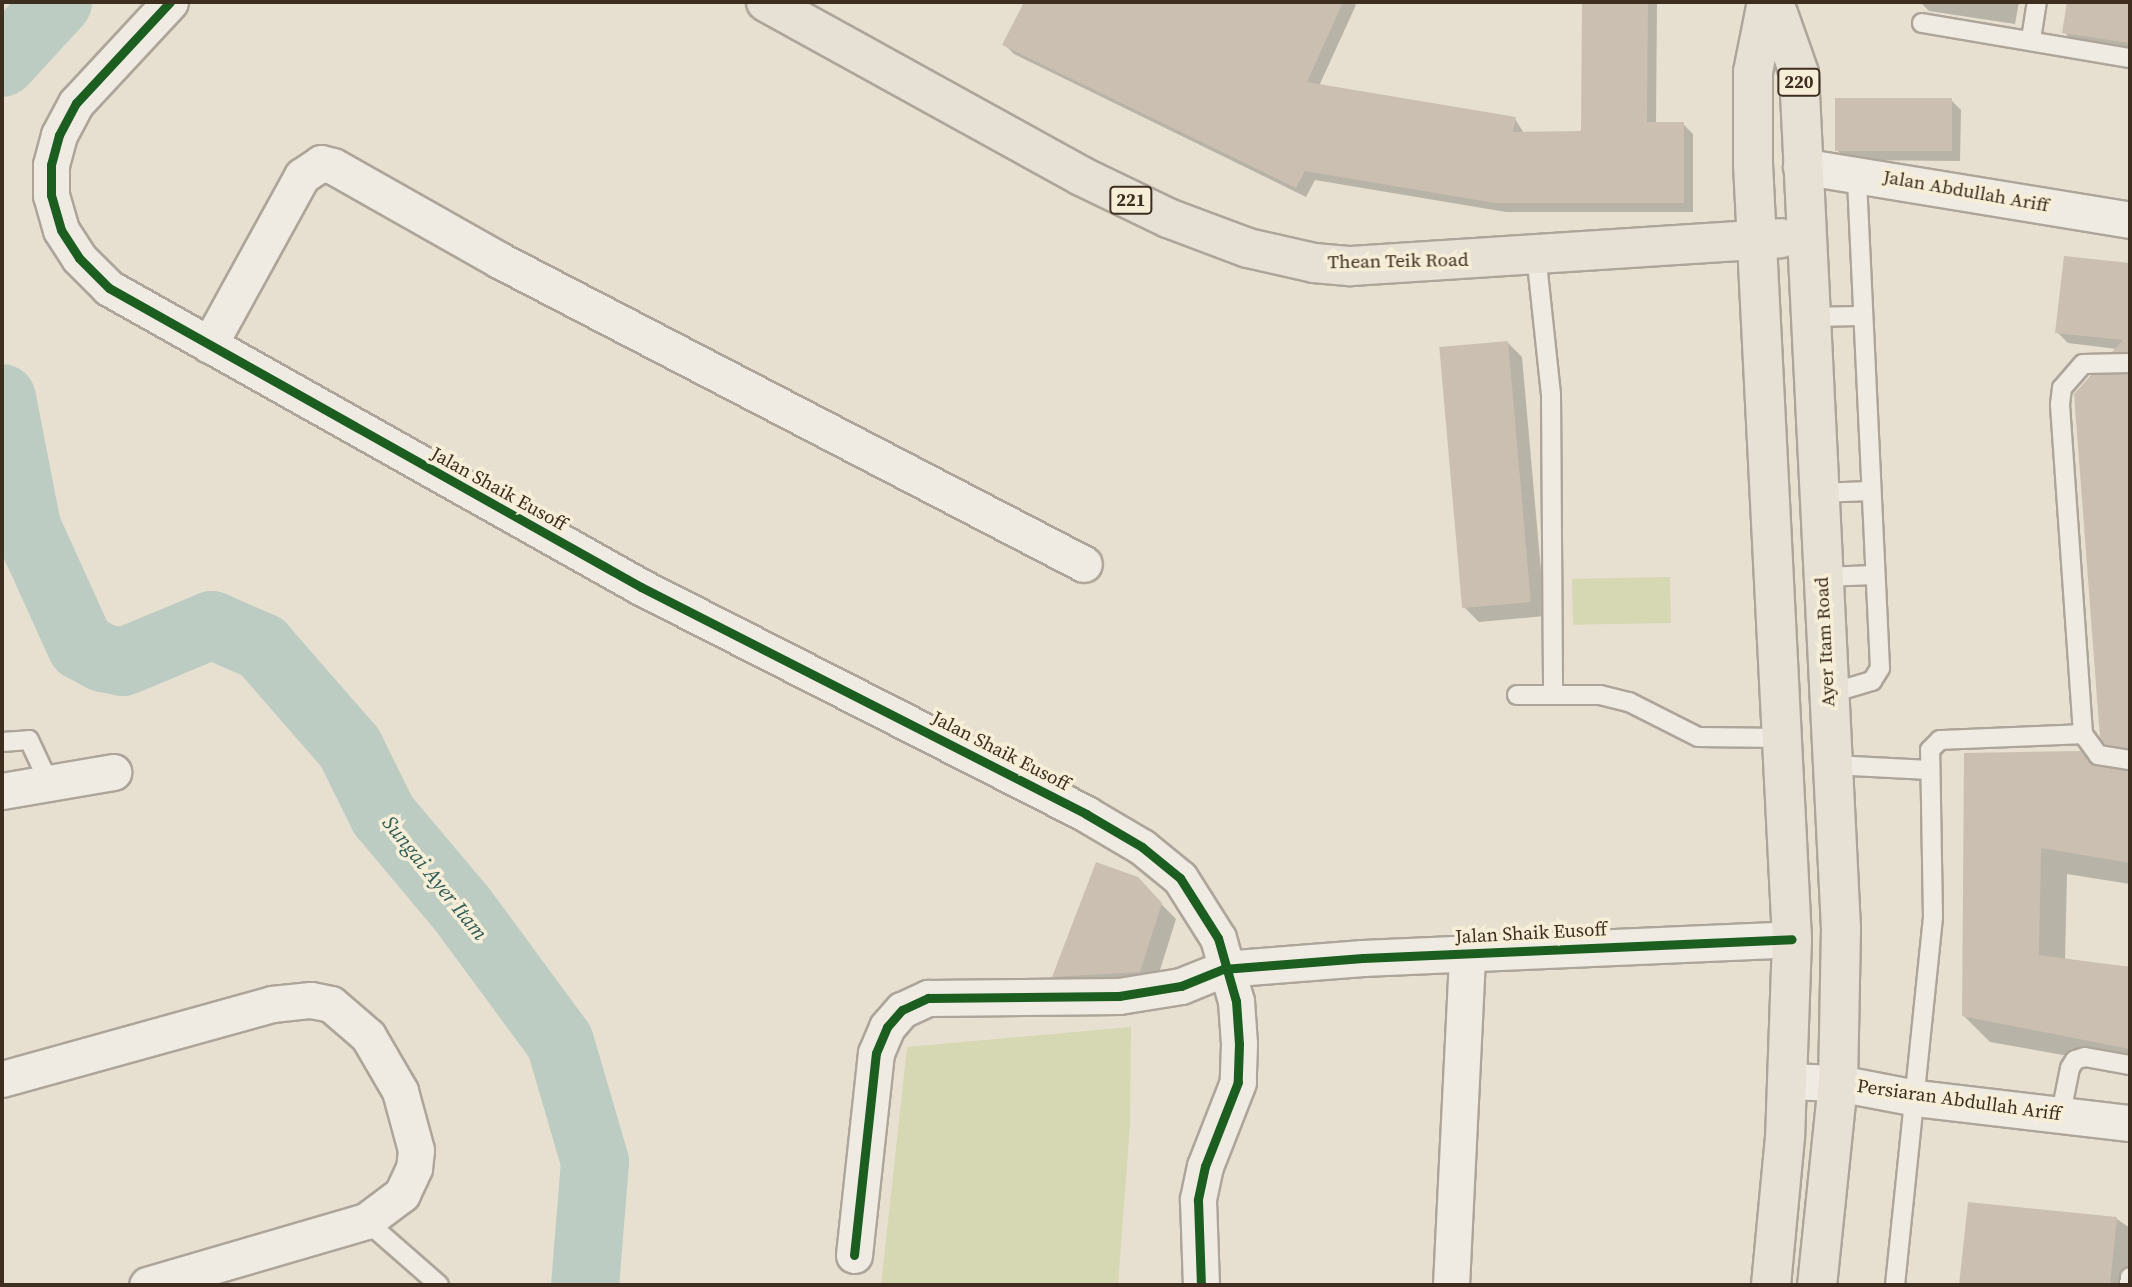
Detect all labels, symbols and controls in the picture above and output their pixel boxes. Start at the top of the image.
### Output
road number: 220 [1776,68,1822,96]
street label: Jalan Abdullah Ariff [1881,165,2051,217]
road number: 221 [1108,186,1154,215]
street label: Thean Teik Road [1327,248,1469,274]
street label: Jalan Shaik Eusoff [427,442,571,536]
street label: Ayer Itam Road [1810,576,1840,708]
street label: Jalan Shaik Eusoff [928,706,1074,796]
water label: Sungai Ayer Itam [377,811,493,945]
street label: Jalan Shaik Eusoff [1455,918,1607,948]
street label: Persiaran Abdullah Ariff [1855,1074,2063,1126]

